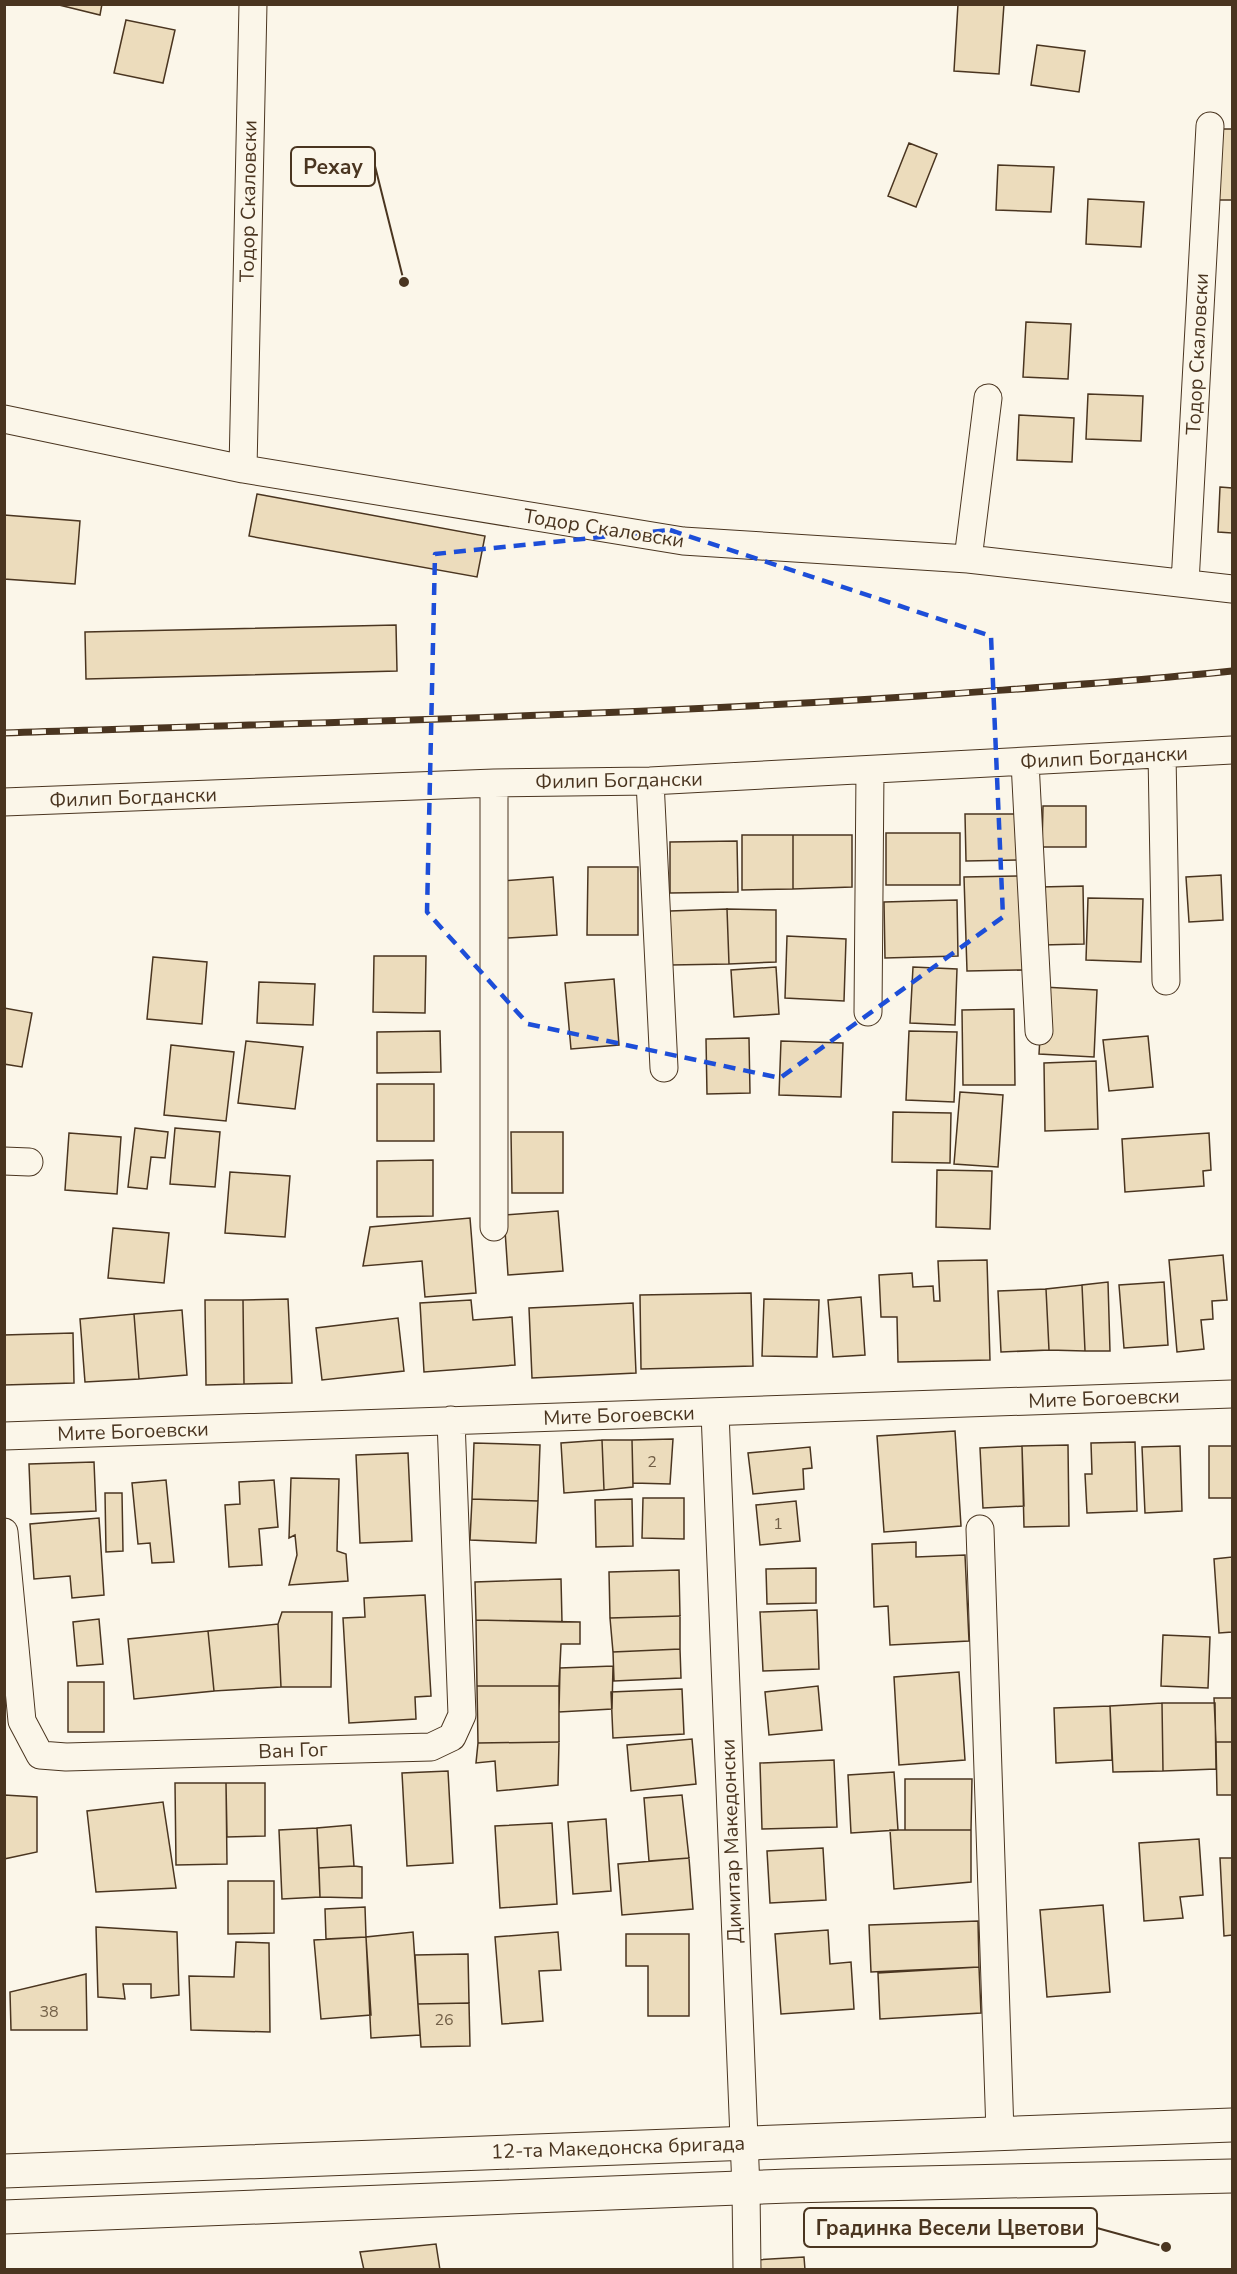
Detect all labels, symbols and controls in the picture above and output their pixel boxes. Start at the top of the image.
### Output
street label: Тодор Скаловски [234,120,263,282]
callout: Рехау [291,147,375,186]
text: Рехау [303,153,363,181]
street label: Тодор Скаловски [1180,272,1215,436]
street label: Тодор Скаловски [522,502,686,555]
street label: Филип Богдански [1020,740,1189,775]
street label: Филип Богдански [535,766,703,795]
street label: Филип Богдански [49,781,217,814]
street label: Мите Богоевски [1028,1382,1180,1415]
street label: Мите Богоевски [543,1399,695,1432]
street label: Мите Богоевски [57,1415,209,1448]
house number: 2 [647,1451,657,1473]
house number: 1 [773,1513,783,1535]
street label: Ван Гог [258,1736,329,1765]
street label: Димитар Македонски [714,1738,749,1944]
house number: 38 [39,2001,59,2023]
house number: 26 [434,2009,454,2031]
street label: 12-та Македонска бригада [490,2130,746,2165]
callout: Градинка Весели Цветови [804,2208,1097,2247]
text: Градинка Весели Цветови [816,2214,1084,2242]

